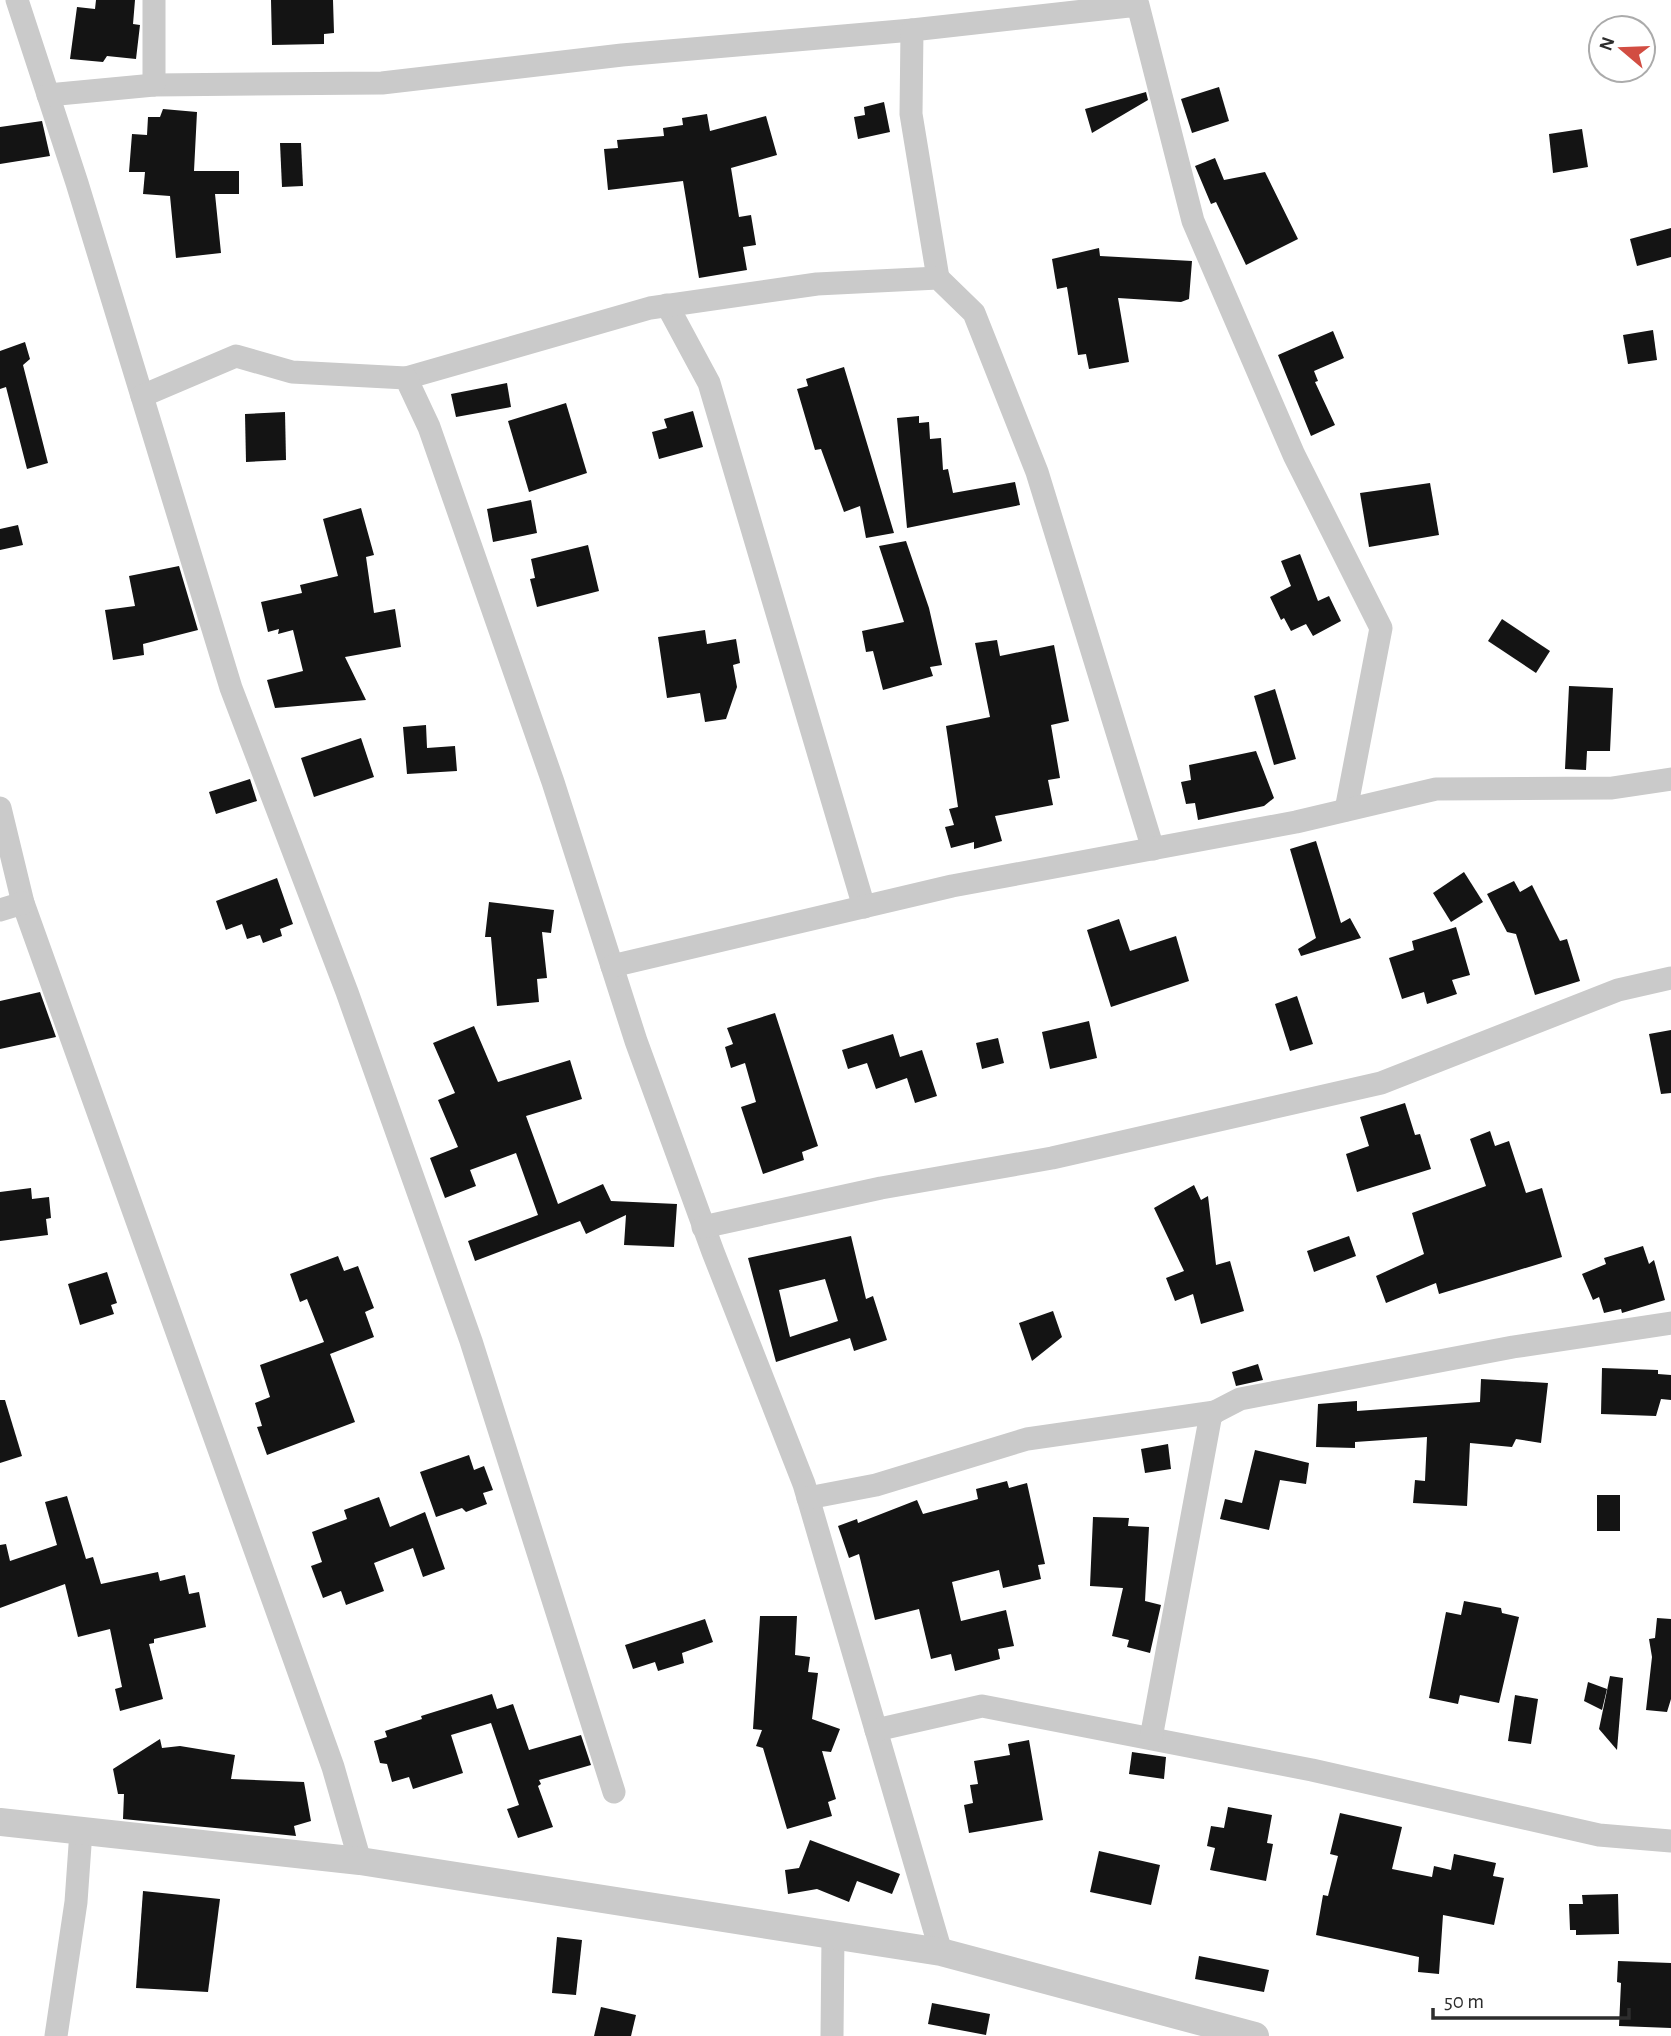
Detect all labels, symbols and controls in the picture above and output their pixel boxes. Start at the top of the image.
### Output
north arrow [1587,14,1657,84]
text: N [1596,35,1618,53]
scale bar [1433,1976,1629,2020]
text: 50 m [1444,1991,1484,2012]

